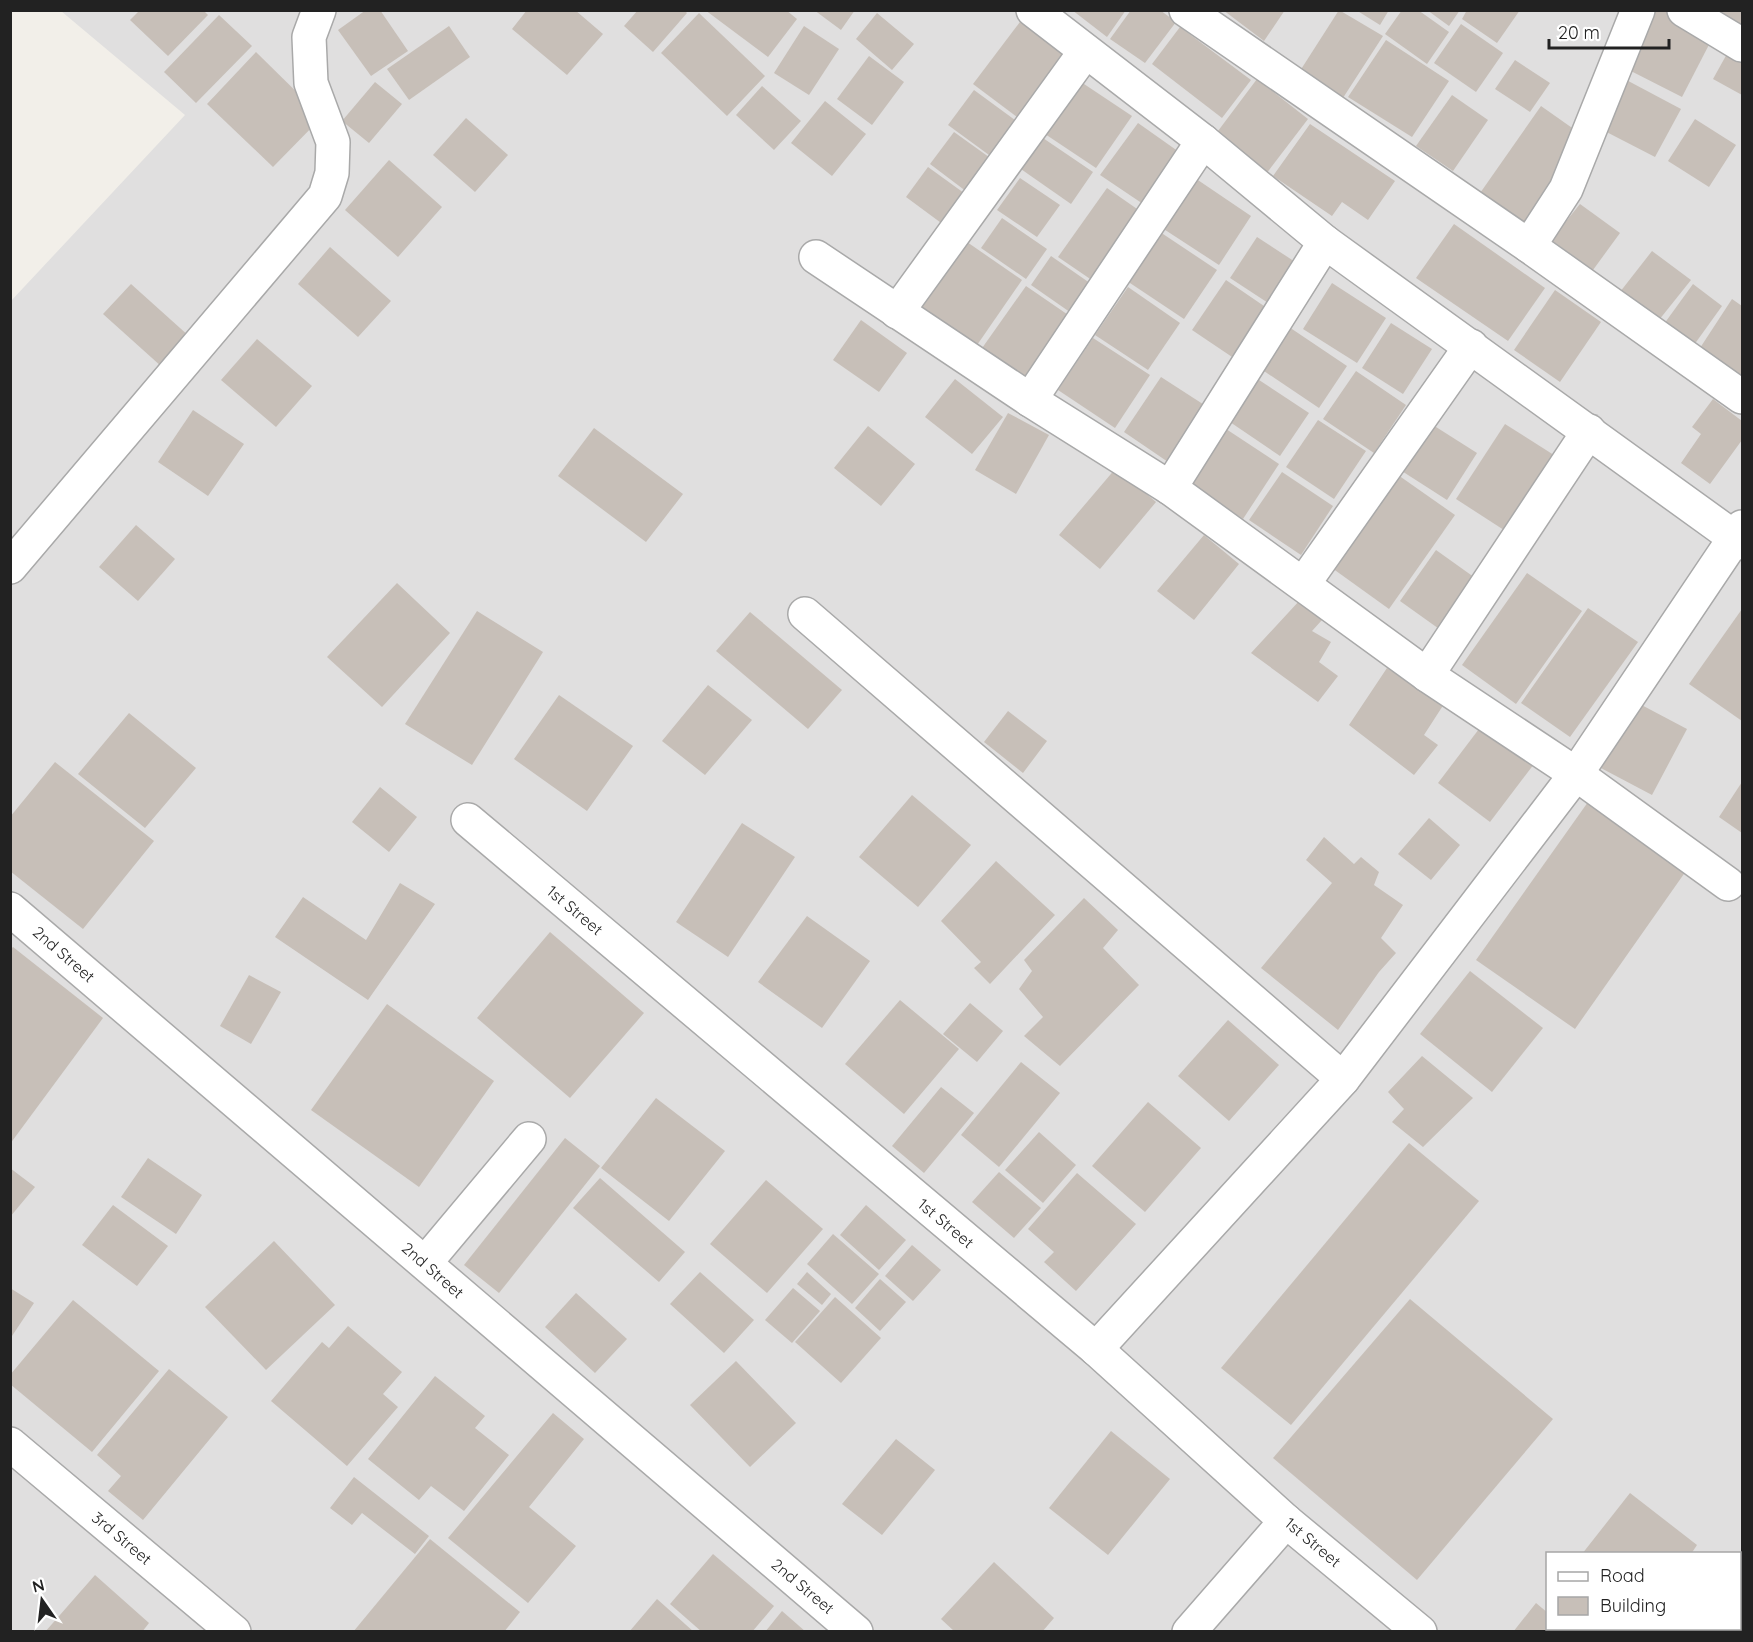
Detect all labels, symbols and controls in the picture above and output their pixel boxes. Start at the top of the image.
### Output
scale bar [1549,12,1669,50]
text: 20 m [1558,21,1600,44]
street label: 1st Street [543,881,607,939]
street label: 2nd Street [29,922,99,986]
street label: 1st Street [914,1194,978,1252]
street label: 2nd Street [398,1238,468,1302]
street label: 3rd Street [88,1507,156,1569]
street label: 1st Street [1281,1513,1345,1571]
legend [1546,1552,1741,1630]
street label: 2nd Street [767,1554,839,1618]
text: Road [1600,1564,1645,1587]
north arrow [12,1570,72,1630]
text: N [30,1574,46,1597]
text: Building [1600,1594,1666,1617]

